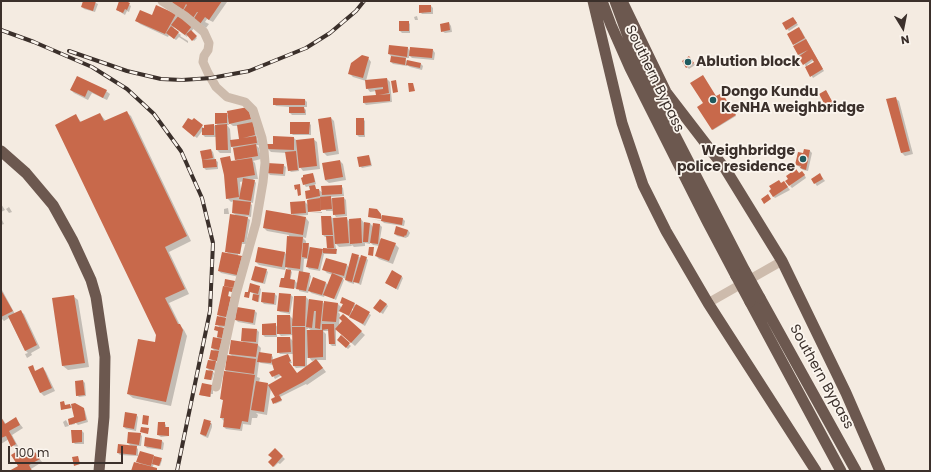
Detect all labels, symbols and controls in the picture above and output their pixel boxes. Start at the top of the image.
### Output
north arrow [883,8,923,48]
street label: Southern Bypass [621,23,687,135]
text: N [900,31,911,48]
place label: Ablution block [696,54,800,70]
marker: Ablution block [683,57,693,67]
place label: Dongo Kundu KeNHA weighbridge [721,84,865,116]
marker: Dongo Kundu KeNHA weighbridge [708,95,718,105]
place label: Weighbridge police residence [677,143,795,176]
marker: Weighbridge police residence [798,154,808,164]
street label: Southern Bypass [785,322,857,432]
scale bar [10,438,125,464]
text: 100 m [15,444,49,461]

